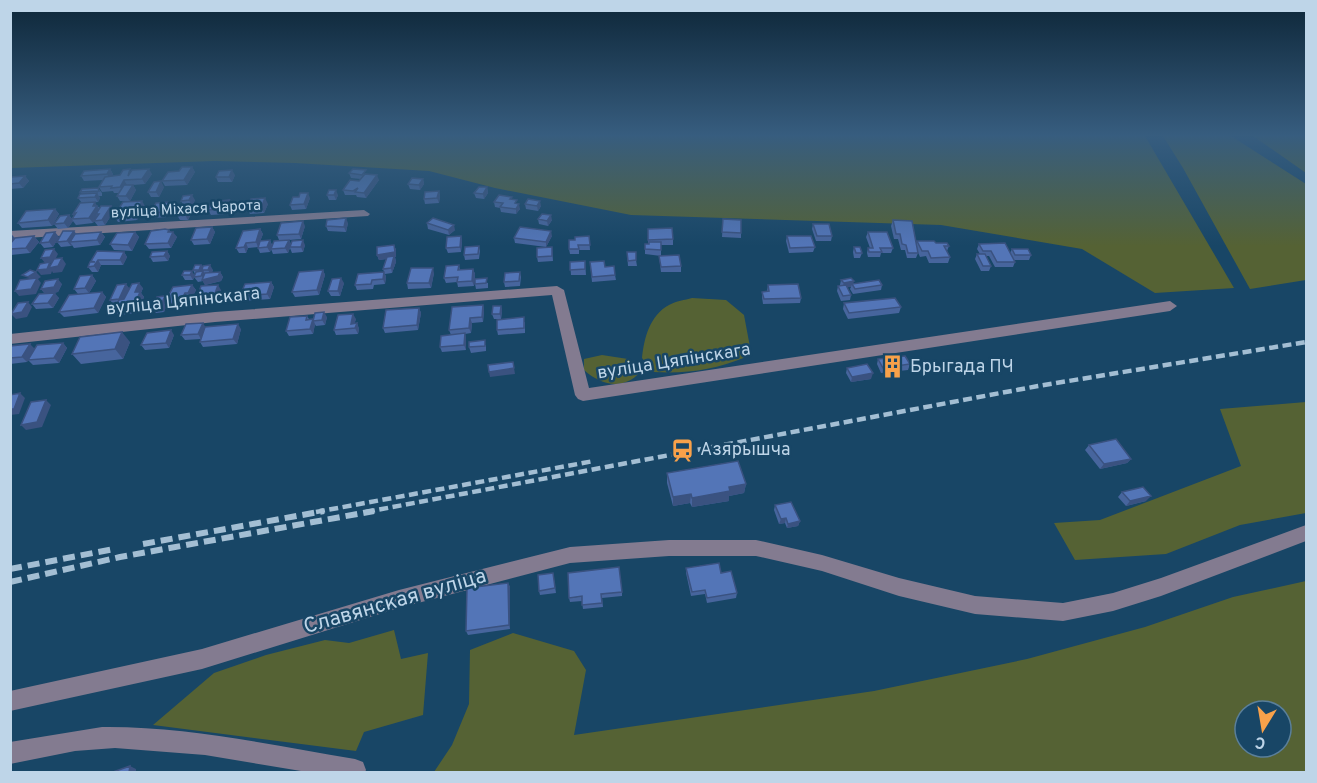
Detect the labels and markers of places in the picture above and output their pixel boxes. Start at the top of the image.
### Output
building icon: Брыгада ПЧ [879,354,905,380]
place label: Брыгада ПЧ [910,356,1014,379]
station icon: Азярышча [669,437,695,463]
place label: Азярышча [700,439,791,462]

